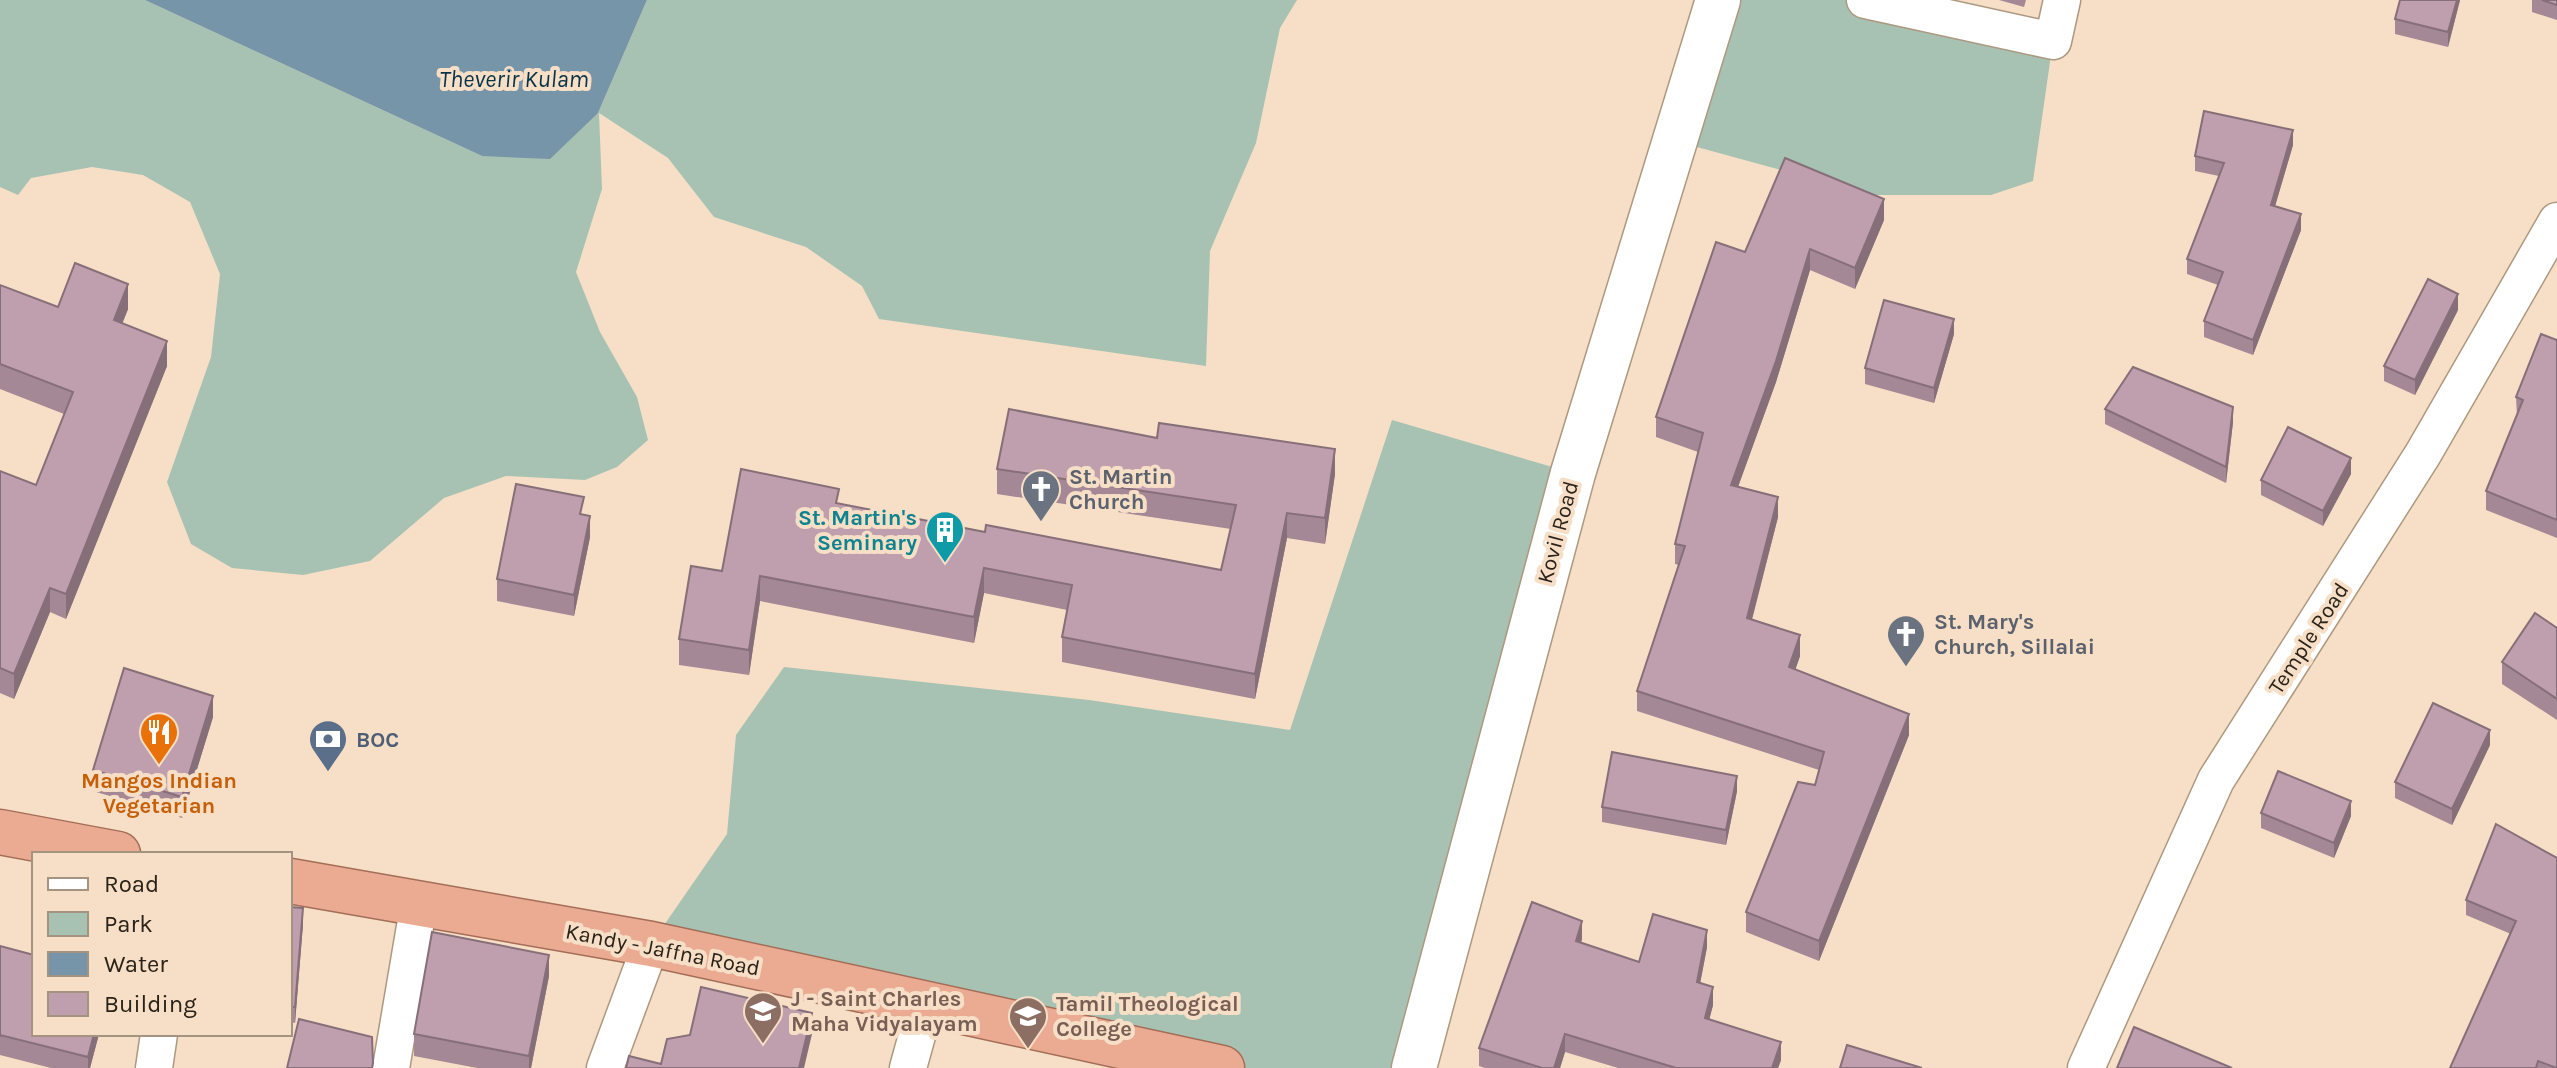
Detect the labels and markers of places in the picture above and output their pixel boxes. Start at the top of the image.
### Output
place label: St. Martin Church [1069,464,1172,515]
church icon: St. Martin Church [1020,468,1062,523]
place label: St. Martin's Seminary [798,505,917,556]
building icon: St. Martin's Seminary [924,509,966,564]
place label: St. Mary's Church, Sillalai [1934,609,2095,660]
church icon: St. Mary's Church, Sillalai [1885,613,1927,668]
restaurant icon: Mangos Indian Vegetarian [138,711,180,766]
bank icon: BOC [307,718,349,773]
place label: BOC [356,727,399,753]
place label: Mangos Indian Vegetarian [81,768,237,819]
place label: J - Saint Charles Maha Vidyalayam [791,986,978,1037]
school or university icon: J - Saint Charles Maha Vidyalayam [742,990,784,1045]
place label: Tamil Theological College [1056,991,1239,1042]
school or university icon: Tamil Theological College [1007,995,1049,1050]

